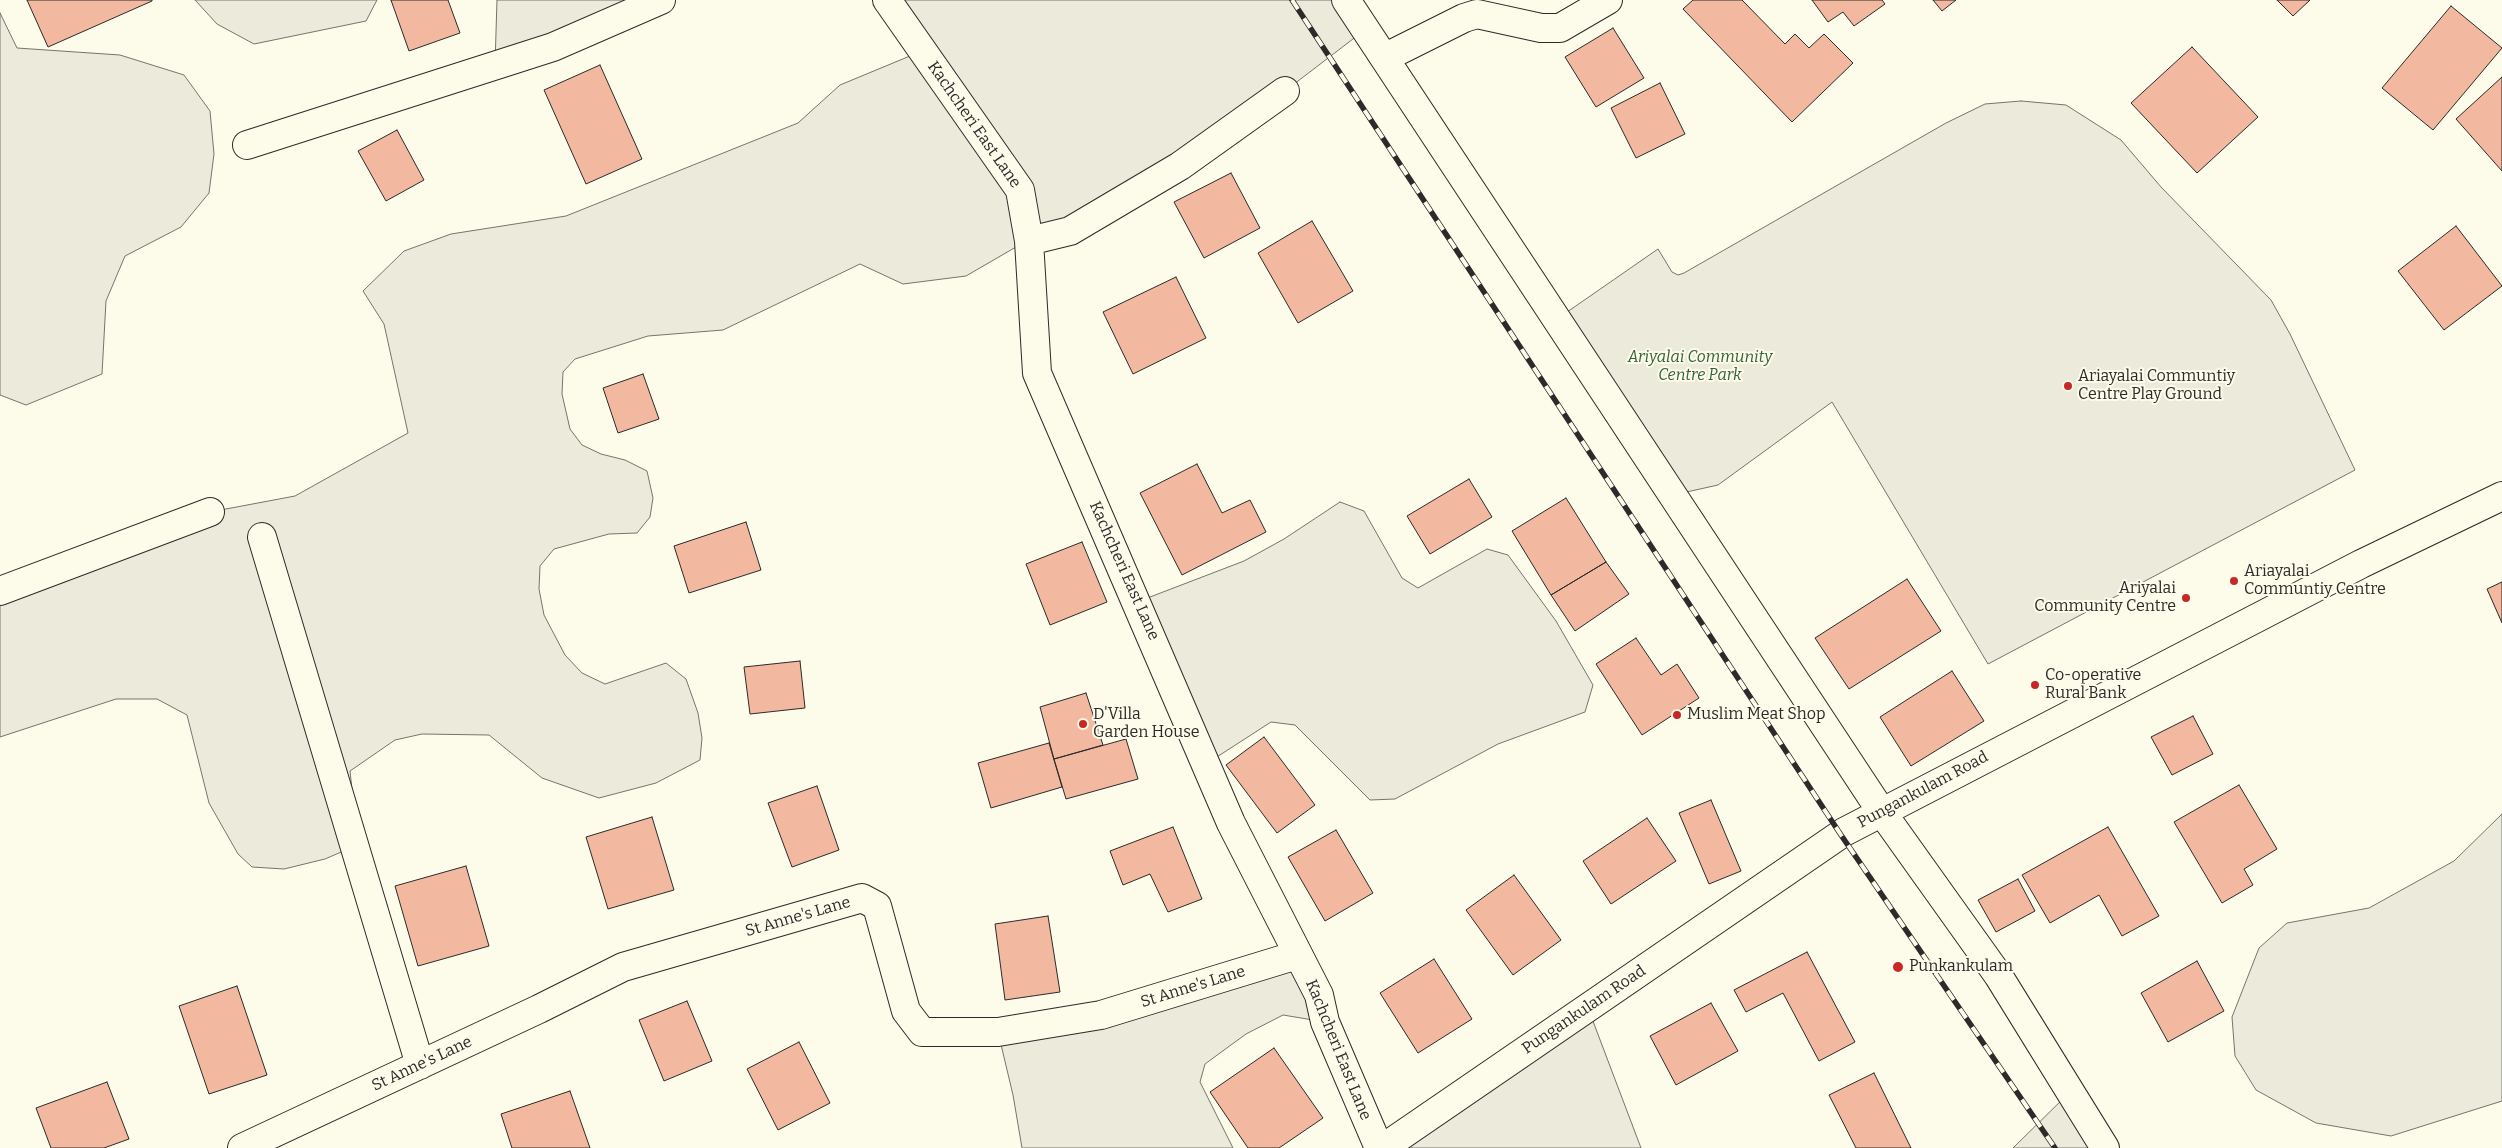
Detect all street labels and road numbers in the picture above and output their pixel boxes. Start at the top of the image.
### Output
street label: Kachcheri East Lane [923,58,1025,192]
street label: Kachcheri East Lane [1085,499,1163,643]
street label: Pungankulam Road [1854,747,1992,833]
street label: St Anne's Lane [743,893,853,941]
street label: Pungankulam Road [1519,961,1649,1059]
street label: St Anne's Lane [1138,962,1248,1012]
street label: Kachcheri East Lane [1301,977,1375,1123]
street label: St Anne's Lane [369,1032,475,1096]

